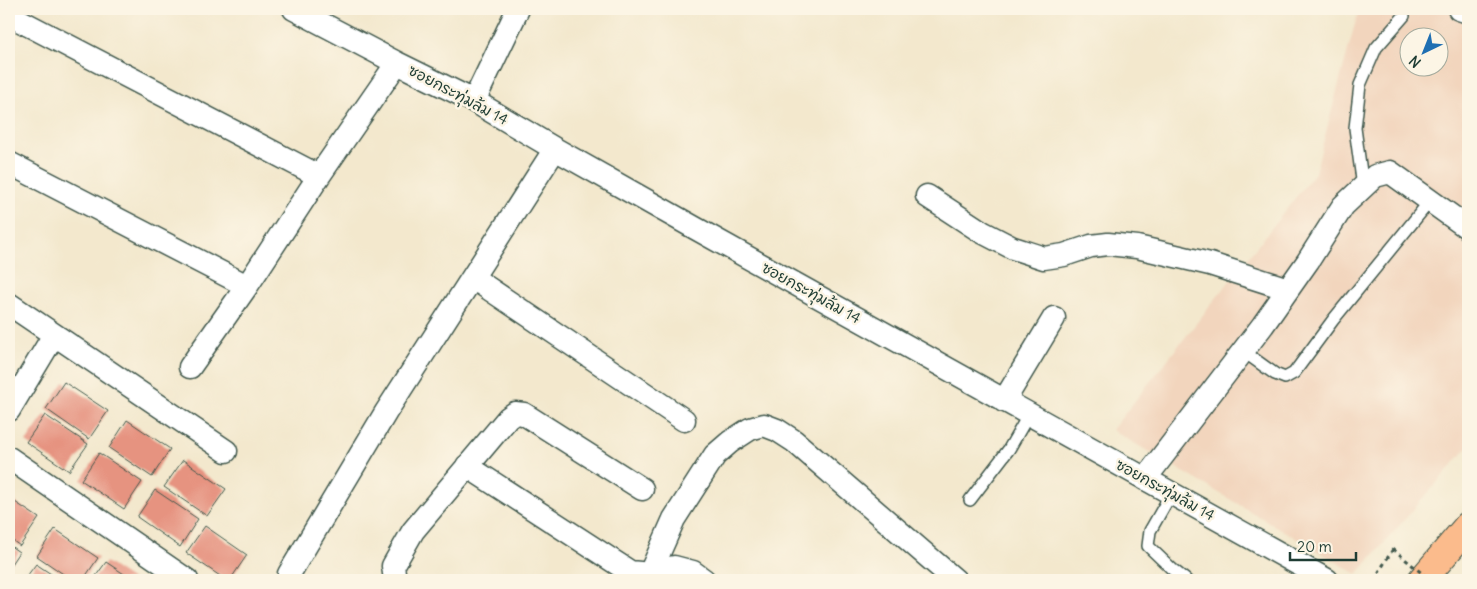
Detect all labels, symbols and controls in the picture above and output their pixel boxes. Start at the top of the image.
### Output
north arrow [1400,28,1450,78]
text: N [1405,52,1425,71]
street label: ซอยกระทุ่มล้ม 14 [404,60,512,131]
street label: ซอยกระทุ่มล้ม 14 [757,258,864,329]
street label: ซอยกระทุ่มล้ม 14 [1111,455,1218,526]
scale bar [1290,529,1356,561]
text: 20 m [1297,537,1332,556]

